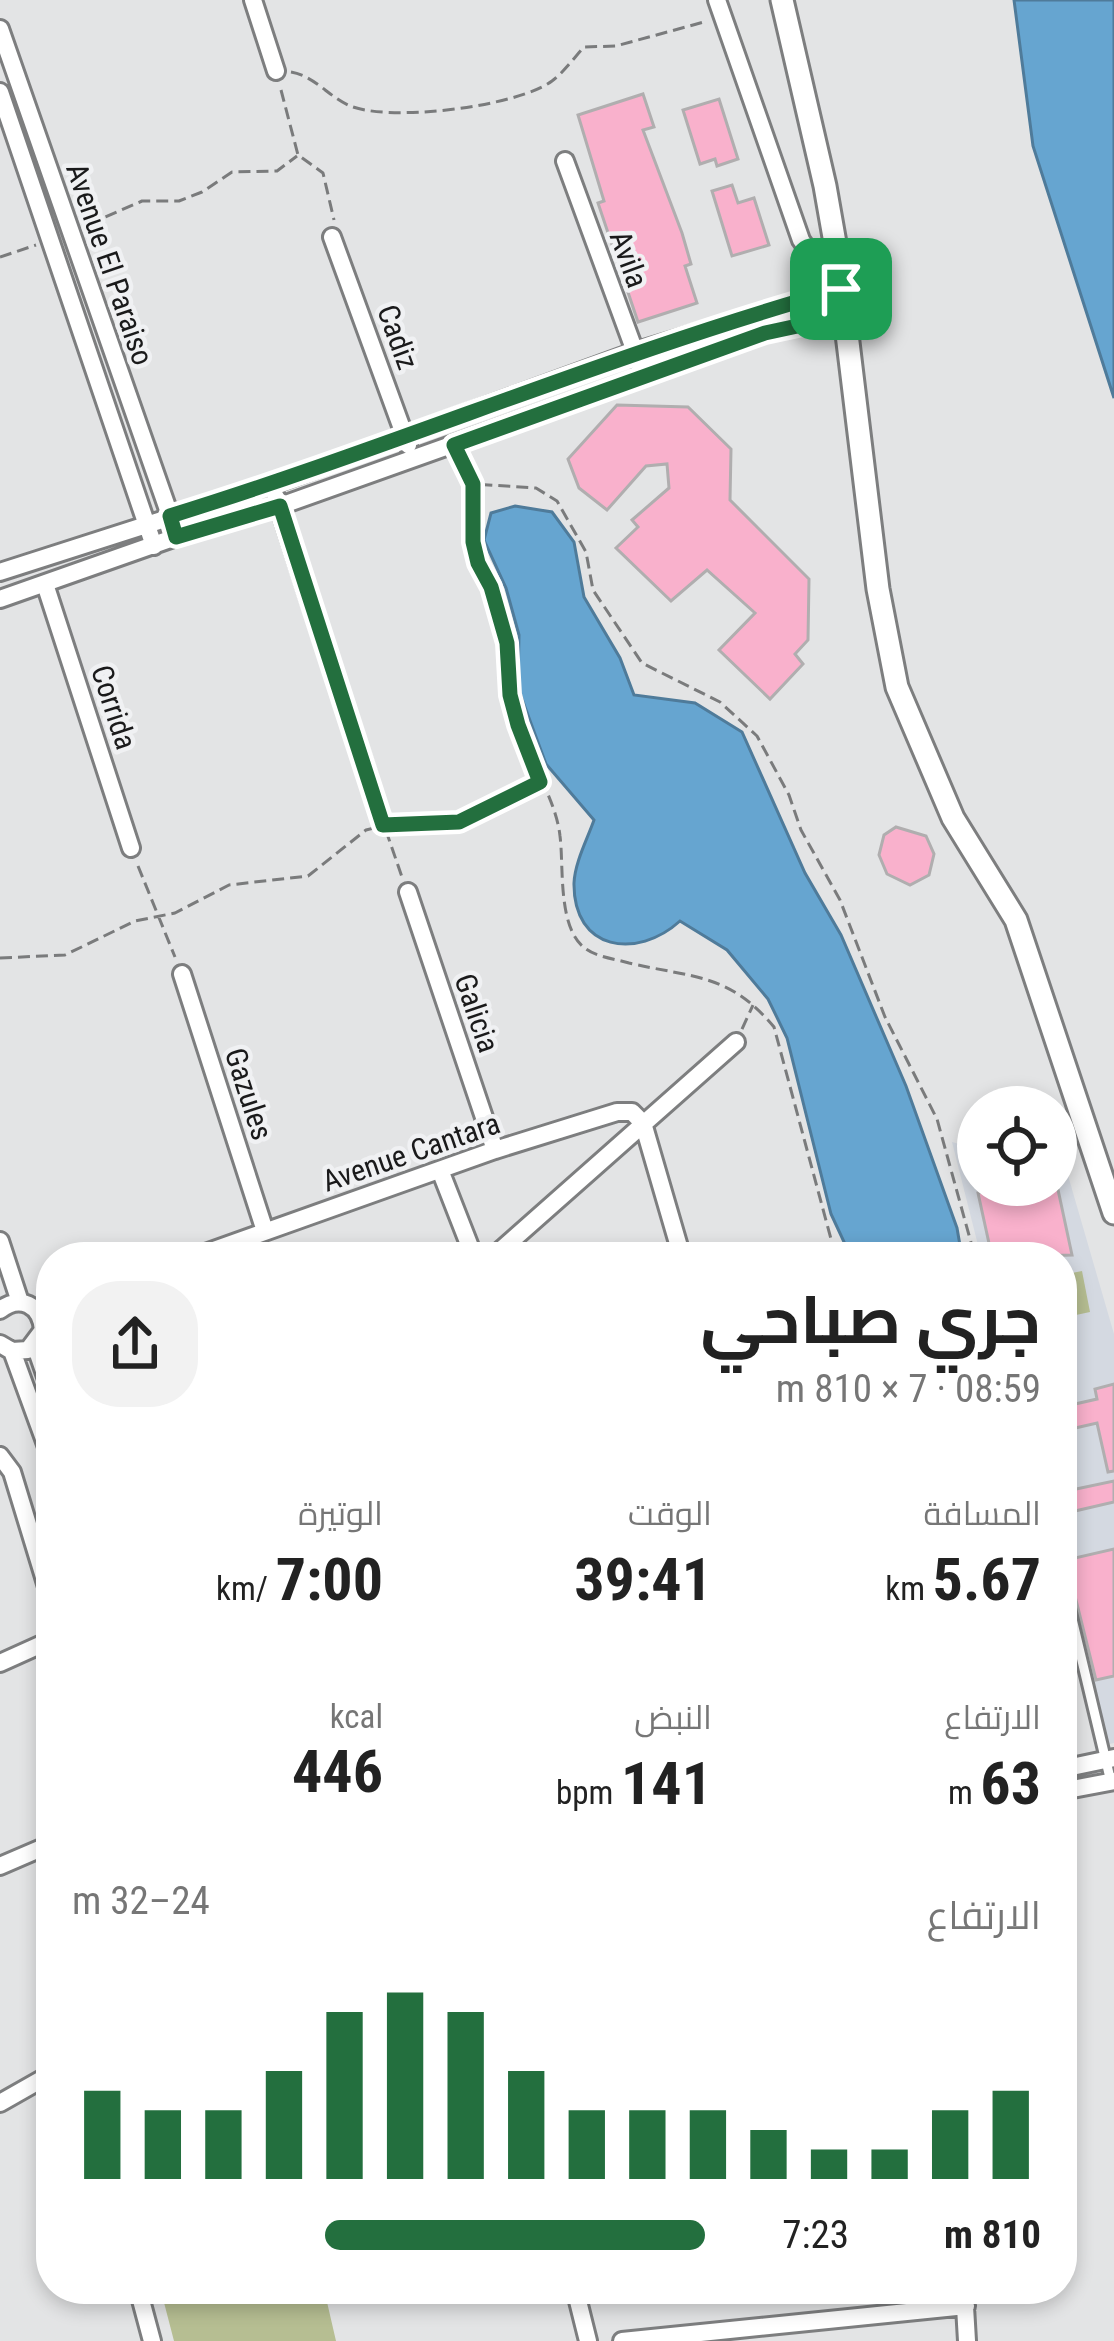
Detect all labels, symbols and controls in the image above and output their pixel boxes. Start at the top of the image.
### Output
street label: Avenue El Paraiso [59,158,161,370]
street label: Avila [603,226,655,292]
pin [790,238,892,340]
icon: arrive [808,256,874,322]
street label: Cadiz [370,300,426,374]
street label: Corrida [84,660,144,754]
street label: Galicia [447,969,507,1057]
street label: Gazules [218,1044,280,1144]
map controls [957,1086,1077,1206]
button: locate [957,1086,1077,1206]
street label: Avenue Cantara [318,1105,504,1199]
button: share [72,1281,198,1407]
text: جري صباحي [701,1282,1041,1359]
text: 08:59 · 7 × 810 m [776,1366,1041,1412]
text: الوتيرة [298,1494,383,1533]
text: الوقت [628,1494,712,1533]
text: المسافة [924,1494,1041,1533]
text: 7:00 [276,1544,383,1615]
text: 39:41 [574,1544,712,1615]
text: 5.67 [933,1544,1041,1615]
text: /km [216,1569,276,1608]
text: km [885,1569,933,1608]
text: kcal [330,1697,383,1736]
text: النبض [634,1698,712,1737]
text: الارتفاع [944,1698,1041,1737]
text: 446 [292,1736,383,1807]
text: 141 [621,1748,712,1819]
text: 63 [980,1748,1041,1819]
text: bpm [556,1773,621,1812]
text: m [948,1773,980,1812]
text: 24–32 m [72,1878,210,1924]
text: الارتفاع [927,1893,1041,1939]
text: 7:23 [782,2212,849,2258]
text: 810 m [944,2212,1041,2258]

